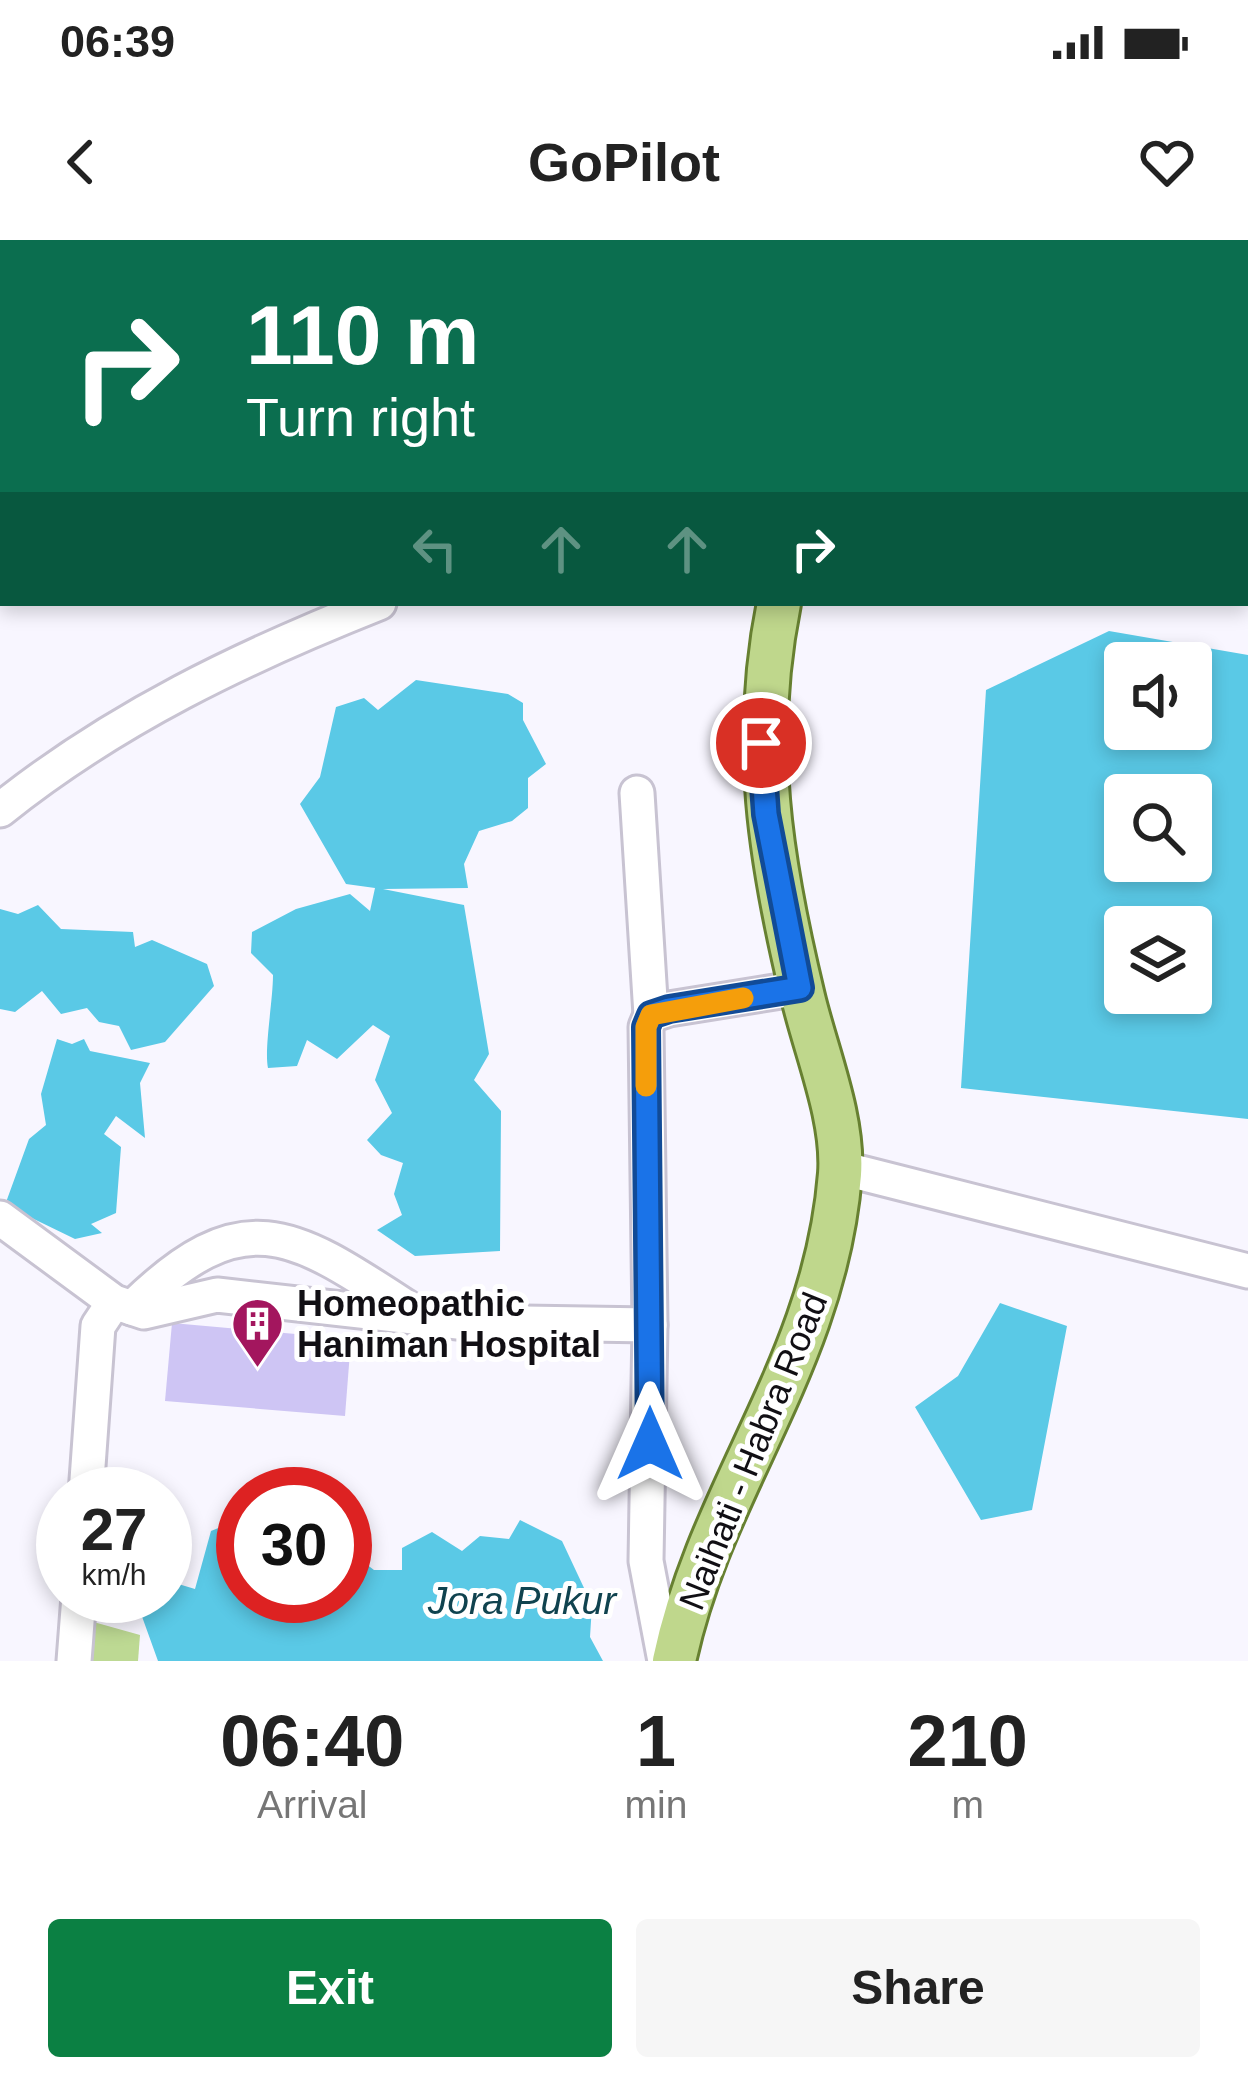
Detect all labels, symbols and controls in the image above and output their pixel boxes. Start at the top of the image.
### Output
text: 06:39 [60,16,175,67]
icon: back [48,129,114,195]
icon: heart [1134,129,1200,195]
text: GoPilot [528,132,720,192]
icon: right [48,288,204,444]
text: 110 m [246,288,480,382]
text: Turn right [246,387,475,447]
icon: left [402,516,468,582]
icon: ahead [528,516,594,582]
icon: ahead [654,516,720,582]
icon: right [780,516,846,582]
map controls [1104,642,1212,1014]
button: sound [1104,642,1212,750]
pin [710,692,812,794]
icon: arrive [728,710,794,776]
button: search [1104,774,1212,882]
button: layers [1104,906,1212,1014]
place label: Homeopathic Haniman Hospital [297,1283,601,1365]
street label: Naihati - Habra Road [671,1287,835,1615]
building icon: Homeopathic Haniman Hospital [230,1296,286,1370]
position arrow [587,1381,713,1507]
speed limit sign: 30 [216,1467,372,1623]
text: 27 [81,1496,147,1563]
text: km/h [81,1558,147,1591]
water label: Jora Pukur [427,1579,618,1622]
text: 06:40 [220,1701,404,1781]
text: 1 [636,1701,676,1781]
text: 210 [908,1701,1028,1781]
text: Arrival [257,1783,368,1826]
text: min [625,1783,687,1826]
text: m [951,1783,984,1826]
button: Exit [48,1919,612,2057]
button: Share [636,1919,1200,2057]

